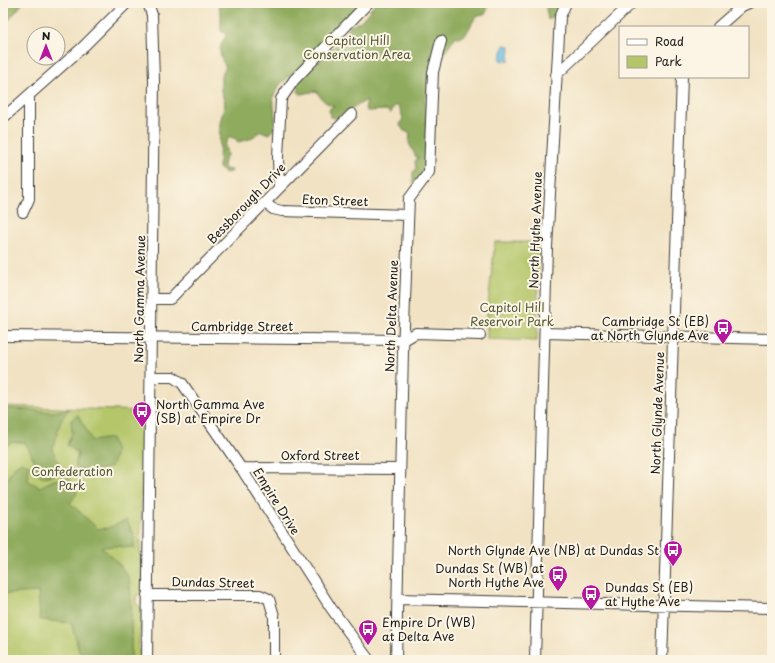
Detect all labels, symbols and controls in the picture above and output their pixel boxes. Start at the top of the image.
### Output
north arrow [26,26,66,66]
legend [619,26,749,78]
text: N [42,27,51,44]
park label: Capitol Hill Conservation Area [303,31,411,63]
text: Road [655,32,684,50]
text: Park [655,52,682,70]
street label: Bessborough Drive [203,159,289,247]
street label: North Hythe Avenue [524,171,546,289]
street label: Eton Street [301,190,369,210]
street label: North Gamma Avenue [129,234,149,363]
street label: North Delta Avenue [380,259,402,373]
park label: Capitol Hill Reservoir Park [470,298,554,330]
place label: Cambridge St (EB) at North Glynde Ave [591,312,709,344]
street label: Cambridge Street [191,317,293,335]
bus stop icon: Cambridge St (EB) at North Glynde Ave [712,317,734,345]
street label: North Glynde Avenue [646,351,668,475]
place label: North Gamma Ave (SB) at Empire Dr [156,395,265,427]
bus stop icon: North Gamma Ave (SB) at Empire Dr [131,400,153,428]
street label: Oxford Street [281,446,359,464]
park label: Confederation Park [31,462,113,494]
street label: Empire Drive [249,464,305,538]
bus stop icon: North Glynde Ave (NB) at Dundas St [662,539,684,567]
place label: North Glynde Ave (NB) at Dundas St [448,541,659,559]
place label: Dundas St (WB) at North Hythe Ave [435,559,544,591]
bus stop icon: Dundas St (WB) at North Hythe Ave [547,564,569,592]
street label: Dundas Street [171,572,255,592]
place label: Dundas St (EB) at Hythe Ave [605,578,693,610]
bus stop icon: Dundas St (EB) at Hythe Ave [580,583,602,611]
place label: Empire Dr (WB) at Delta Ave [382,613,475,645]
bus stop icon: Empire Dr (WB) at Delta Ave [357,618,379,646]

